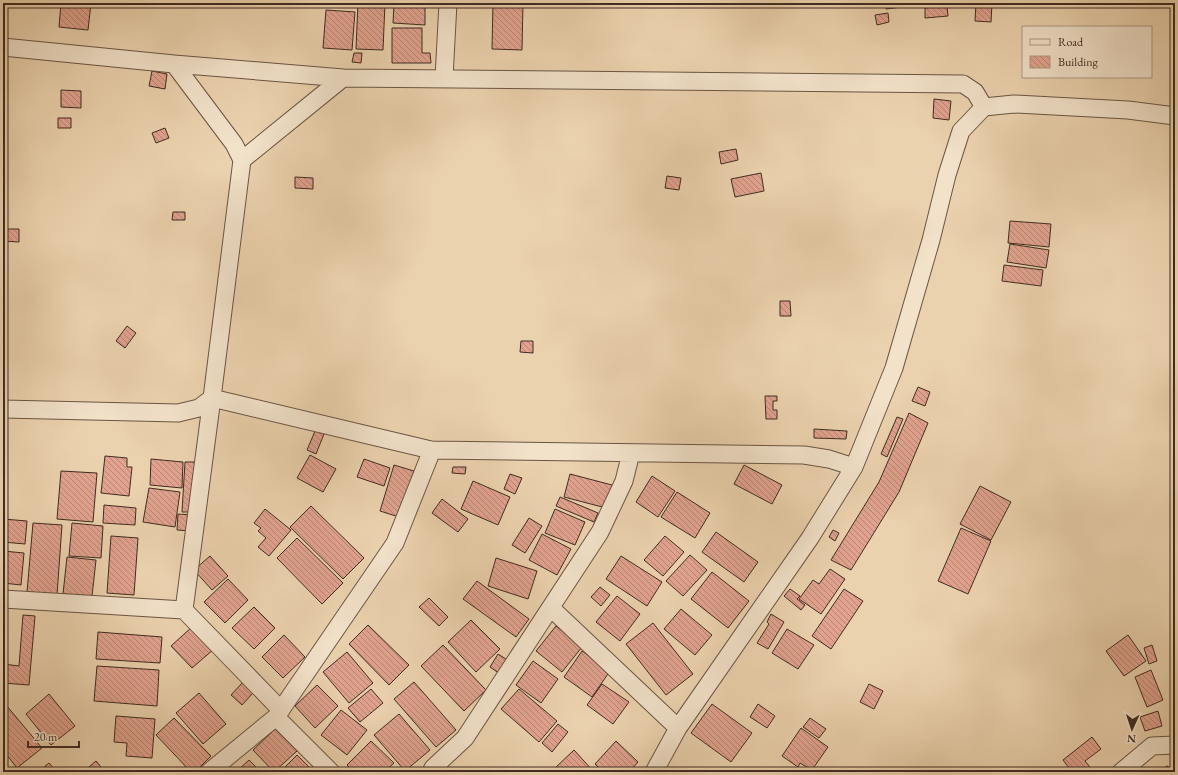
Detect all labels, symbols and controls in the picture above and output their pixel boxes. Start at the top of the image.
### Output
legend [1022,26,1152,78]
text: Road [1058,34,1084,50]
text: Building [1058,54,1099,70]
north arrow [1112,709,1152,749]
scale bar [28,723,79,749]
text: 20 m [34,729,58,745]
text: N [1127,732,1136,746]

